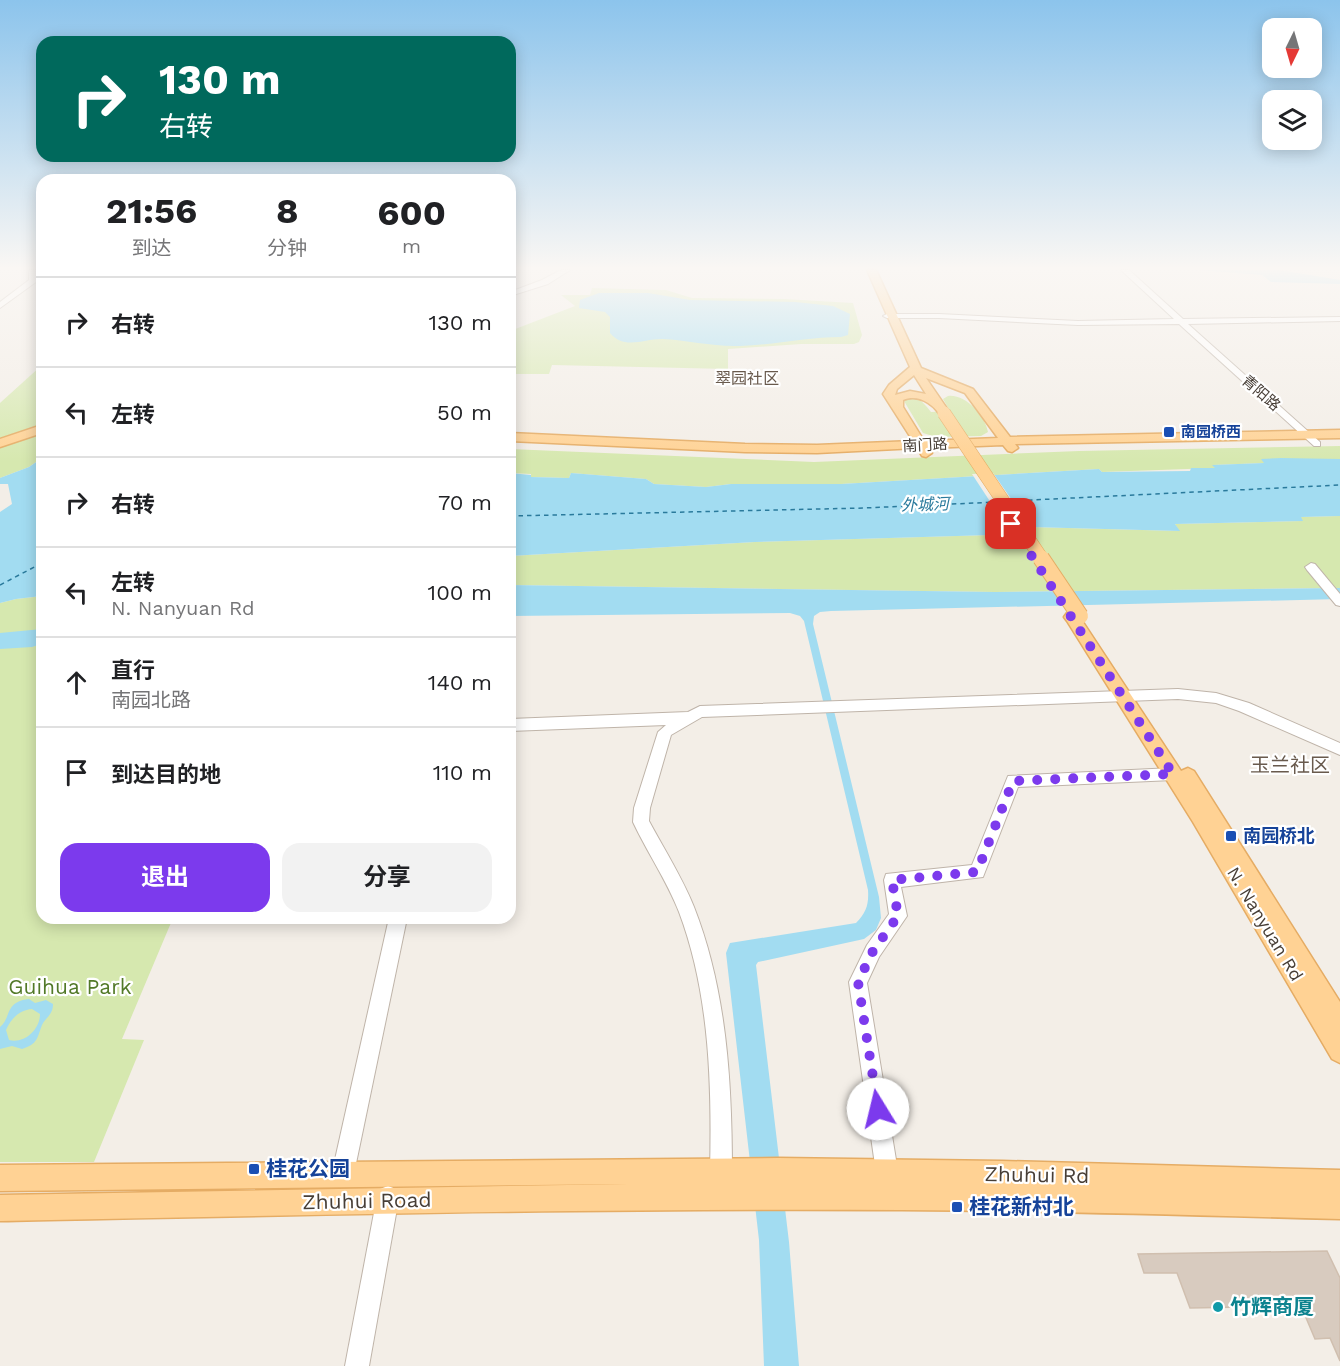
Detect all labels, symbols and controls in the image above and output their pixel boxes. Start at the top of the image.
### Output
north arrow [1262,18,1322,78]
map controls [1262,18,1322,150]
text: 130 m [159,55,281,104]
icon: right [60,60,138,138]
button: layers [1262,90,1322,150]
text: 右转 [159,111,213,143]
text: 21:56 [106,190,197,232]
text: 8 [276,190,299,232]
text: 600 [377,192,446,234]
text: m [402,234,421,258]
text: 到达 [132,236,172,260]
text: 分钟 [267,236,307,260]
icon: right [60,306,93,339]
text: 130 m [428,310,492,335]
text: 右转 [111,312,155,337]
district label: 翠园社区 [715,369,779,388]
street label: 青阳路 [1238,371,1284,415]
icon: left [60,396,93,429]
text: 50 m [437,400,492,425]
text: 左转 [111,402,155,427]
place label: 南园桥西 [1181,423,1241,441]
marker: 南园桥西 [1162,425,1176,439]
street label: 南门路 [902,435,948,455]
icon: right [60,486,93,519]
text: 70 m [438,490,492,515]
text: 右转 [111,492,155,517]
water label: 外城河 [901,494,952,515]
pin [985,498,1036,549]
icon: arrive [994,507,1027,540]
text: 左转 [111,570,155,595]
icon: left [60,576,93,609]
text: 100 m [428,580,492,605]
text: N. Nanyuan Rd [111,596,254,620]
text: 直行 [111,658,155,683]
icon: ahead [60,666,93,699]
text: 140 m [428,670,492,695]
text: 南园北路 [111,688,191,712]
district label: 玉兰社区 [1250,753,1330,777]
icon: arrive [60,756,93,789]
text: 110 m [433,760,492,785]
text: 到达目的地 [111,762,221,787]
place label: 南园桥北 [1243,825,1315,846]
marker: 南园桥北 [1224,829,1238,843]
button: 退出 [60,843,270,912]
button: 分享 [282,843,492,912]
street label: N. Nanyuan Rd [1223,863,1308,984]
park label: Guihua Park [8,974,132,999]
position arrow [846,1077,910,1141]
place label: 桂花公园 [266,1156,350,1181]
street label: Zhuhui Rd [984,1161,1090,1188]
marker: 桂花公园 [247,1162,261,1176]
street label: Zhuhui Road [302,1187,432,1214]
place label: 桂花新村北 [969,1194,1074,1219]
marker: 桂花新村北 [950,1200,964,1214]
place label: 竹辉商厦 [1230,1294,1314,1319]
marker: 竹辉商厦 [1211,1300,1225,1314]

